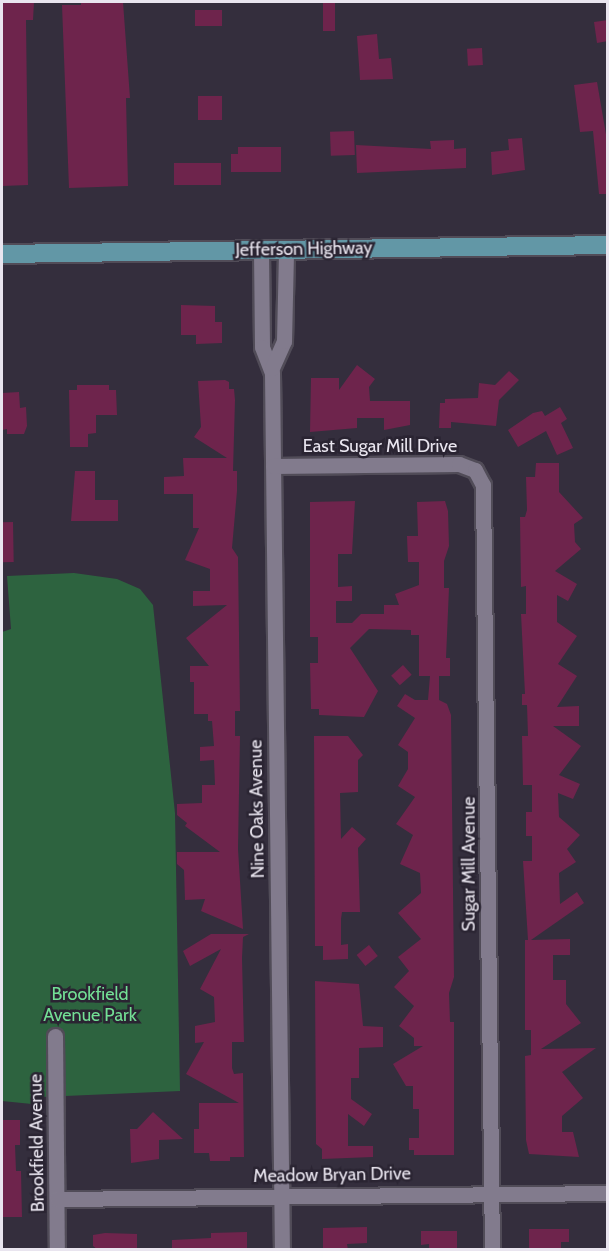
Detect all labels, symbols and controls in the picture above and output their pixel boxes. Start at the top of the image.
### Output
street label: Jefferson Highway [235,237,373,261]
street label: East Sugar Mill Drive [303,435,457,457]
street label: Nine Oaks Avenue [245,740,269,878]
street label: Sugar Mill Avenue [458,796,480,932]
park label: Brookfield Avenue Park [43,984,137,1026]
street label: Brookfield Avenue [25,1074,49,1212]
street label: Meadow Bryan Drive [253,1163,411,1187]

